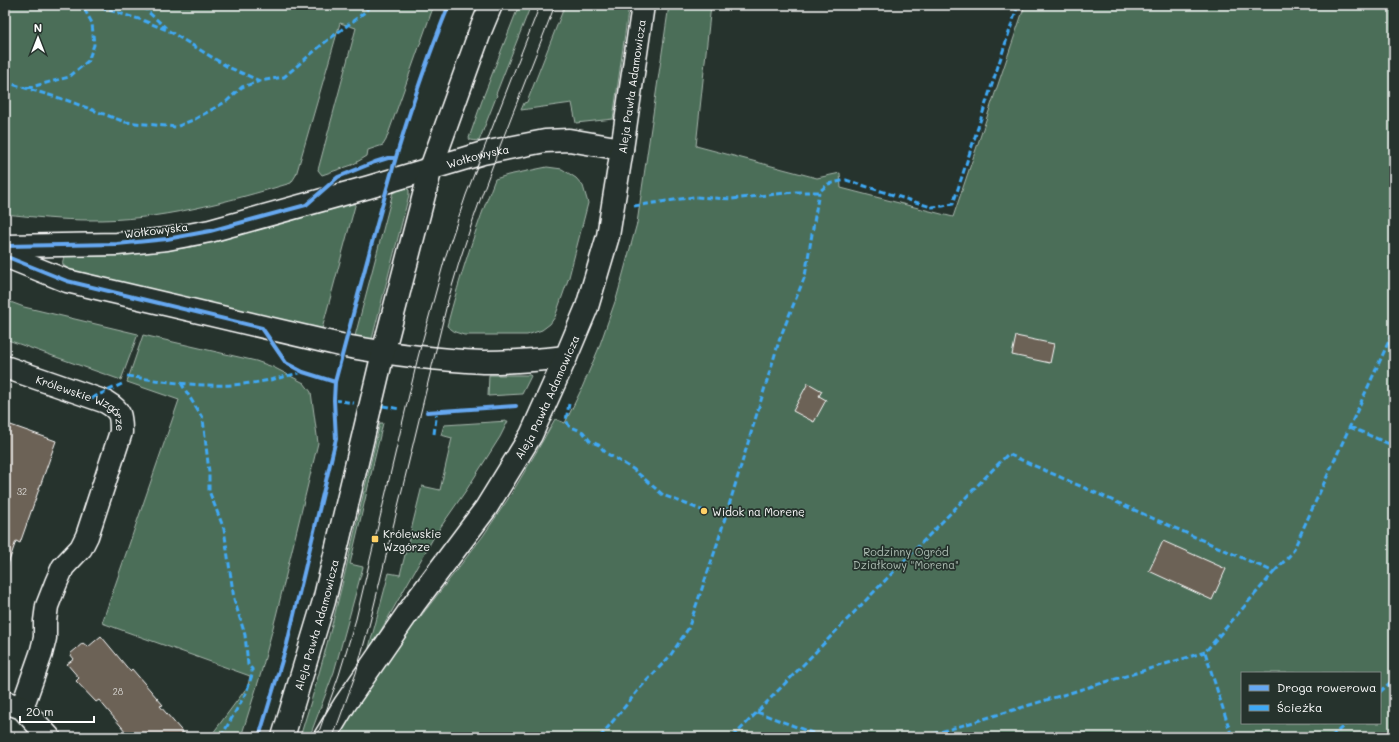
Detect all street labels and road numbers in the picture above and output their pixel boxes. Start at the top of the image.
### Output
street label: Aleja Pawła Adamowicza [614,18,648,155]
street label: Wołkowyska [444,141,510,171]
street label: Wołkowyska [123,219,189,241]
street label: Aleja Pawła Adamowicza [511,332,582,462]
street label: Królewskie Wzgórze [34,371,129,431]
street label: Aleja Pawła Adamowicza [290,558,341,692]

